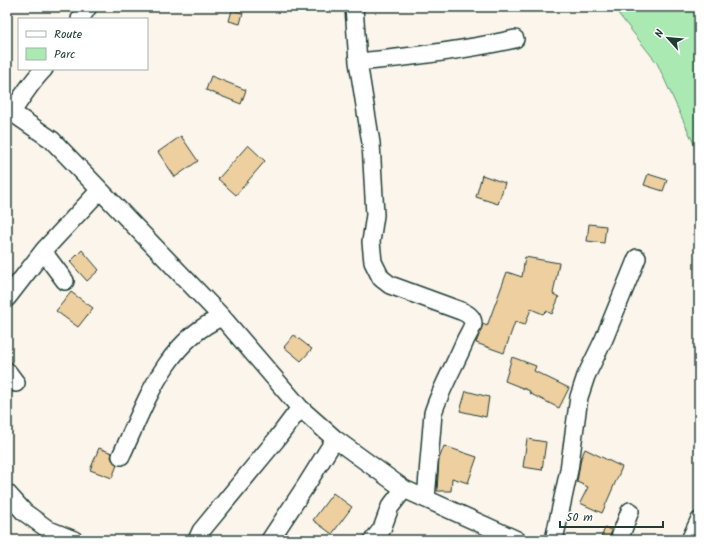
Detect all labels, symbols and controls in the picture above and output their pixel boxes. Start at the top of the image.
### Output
legend [18,18,148,70]
north arrow [648,18,688,58]
text: Route [54,25,83,44]
text: N [650,27,670,41]
text: Parc [54,45,75,64]
scale bar [560,503,663,529]
text: 50 m [566,508,593,527]

